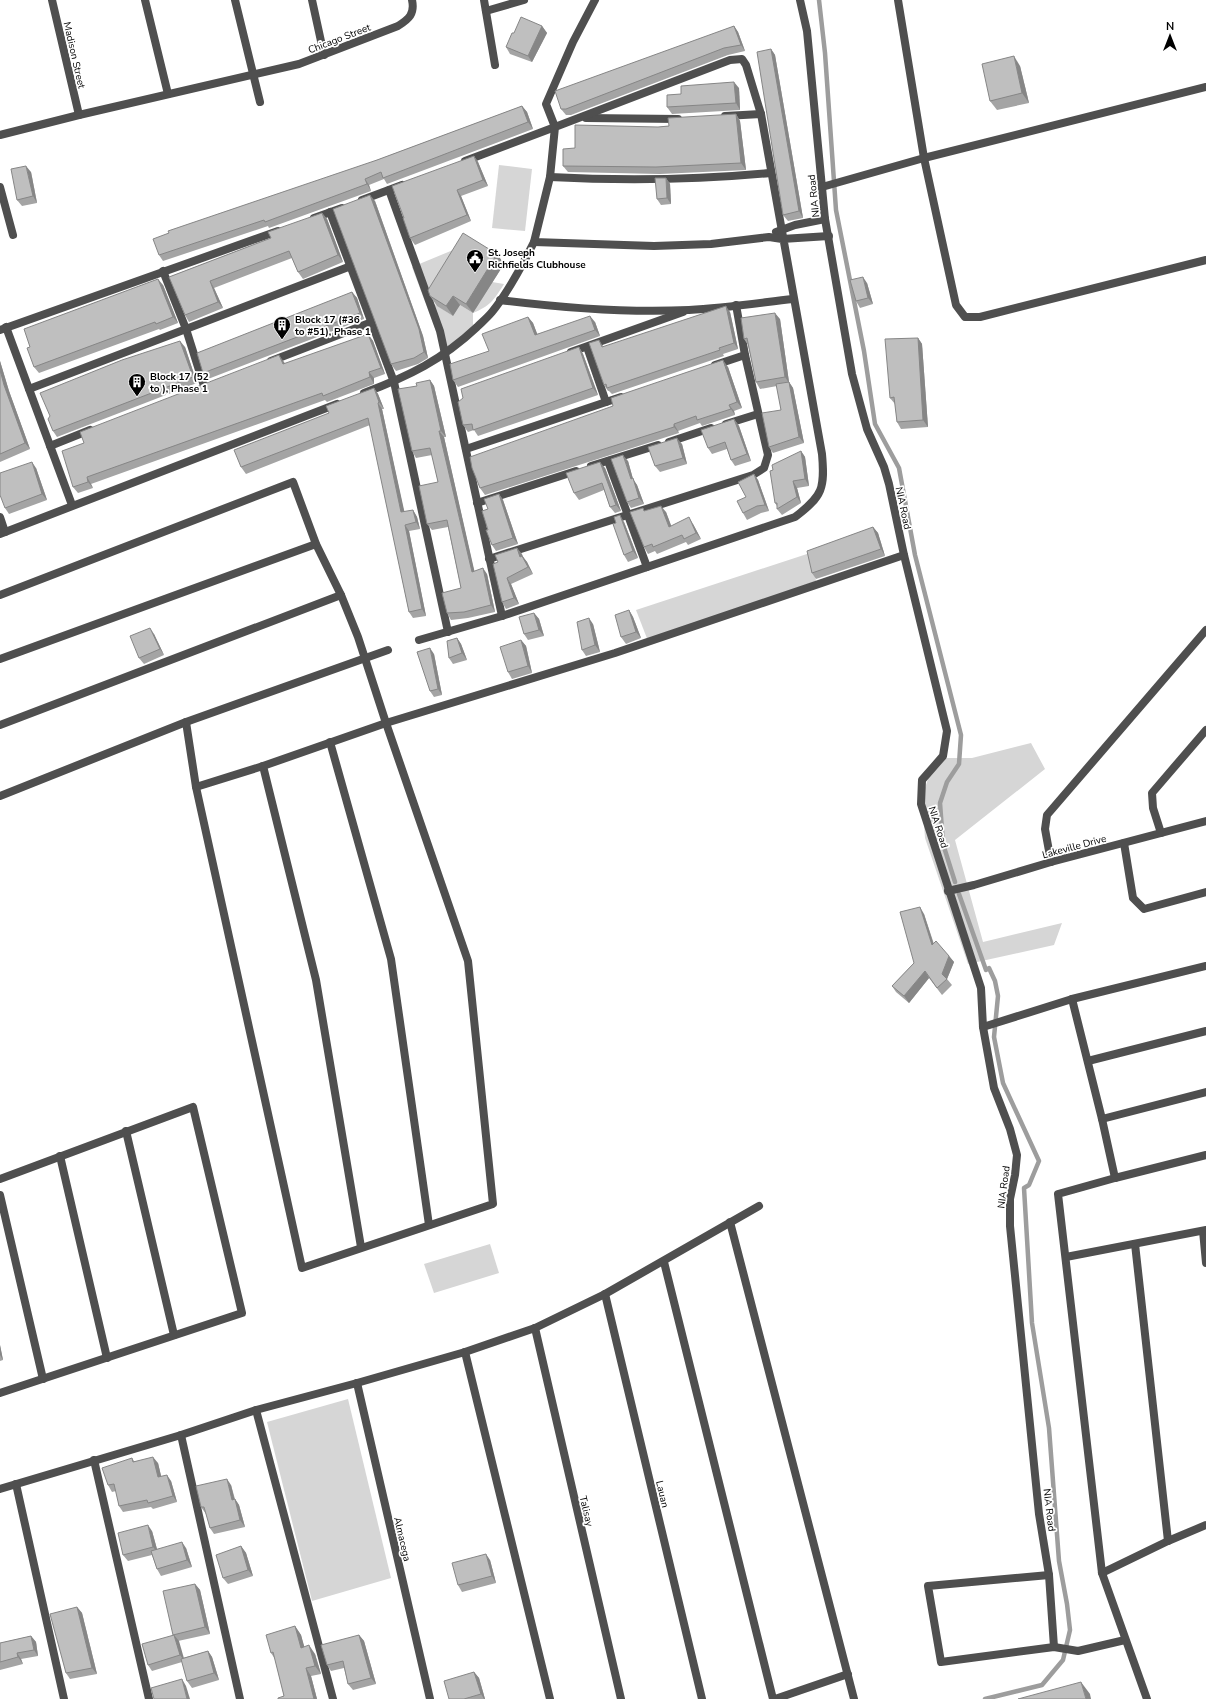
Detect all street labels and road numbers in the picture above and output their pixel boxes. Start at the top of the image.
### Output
street label: Chicago Street [306,20,373,57]
street label: Madison Street [60,21,89,90]
street label: NIA Road [805,174,823,218]
street label: NIA Road [892,486,914,531]
street label: NIA Road [925,805,951,850]
street label: Lakeville Drive [1041,832,1108,862]
street label: NIA Road [994,1165,1014,1209]
street label: Lauan [652,1479,672,1509]
street label: NIA Road [1039,1488,1059,1533]
street label: Talisay [576,1495,597,1529]
street label: Almacega [390,1516,414,1563]

